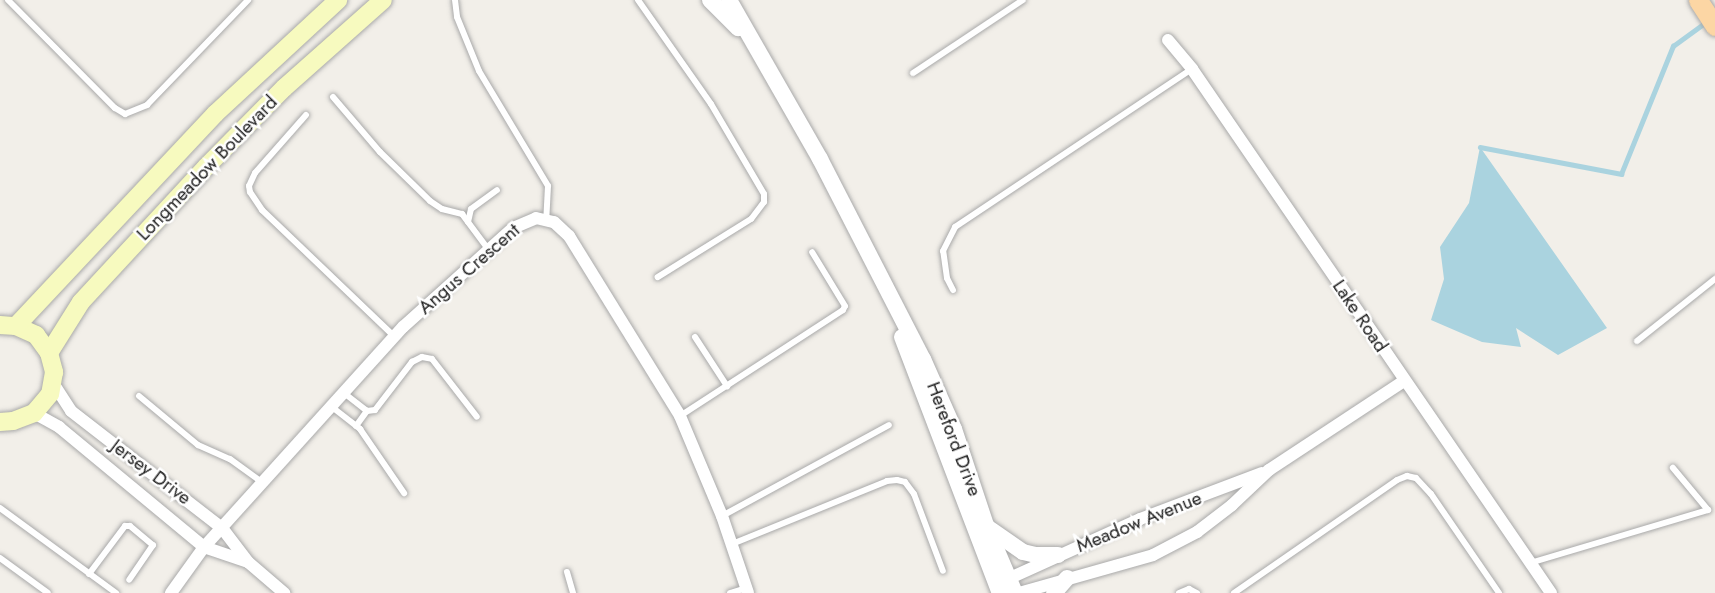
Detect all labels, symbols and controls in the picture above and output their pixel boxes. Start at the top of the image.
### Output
street label: Longmeadow Boulevard [132,91,282,245]
street label: Angus Crescent [414,219,524,319]
street label: Lake Road [1328,276,1392,356]
street label: Hereford Drive [922,379,986,499]
street label: Jersey Drive [106,435,196,509]
street label: Meadow Avenue [1073,487,1205,557]

